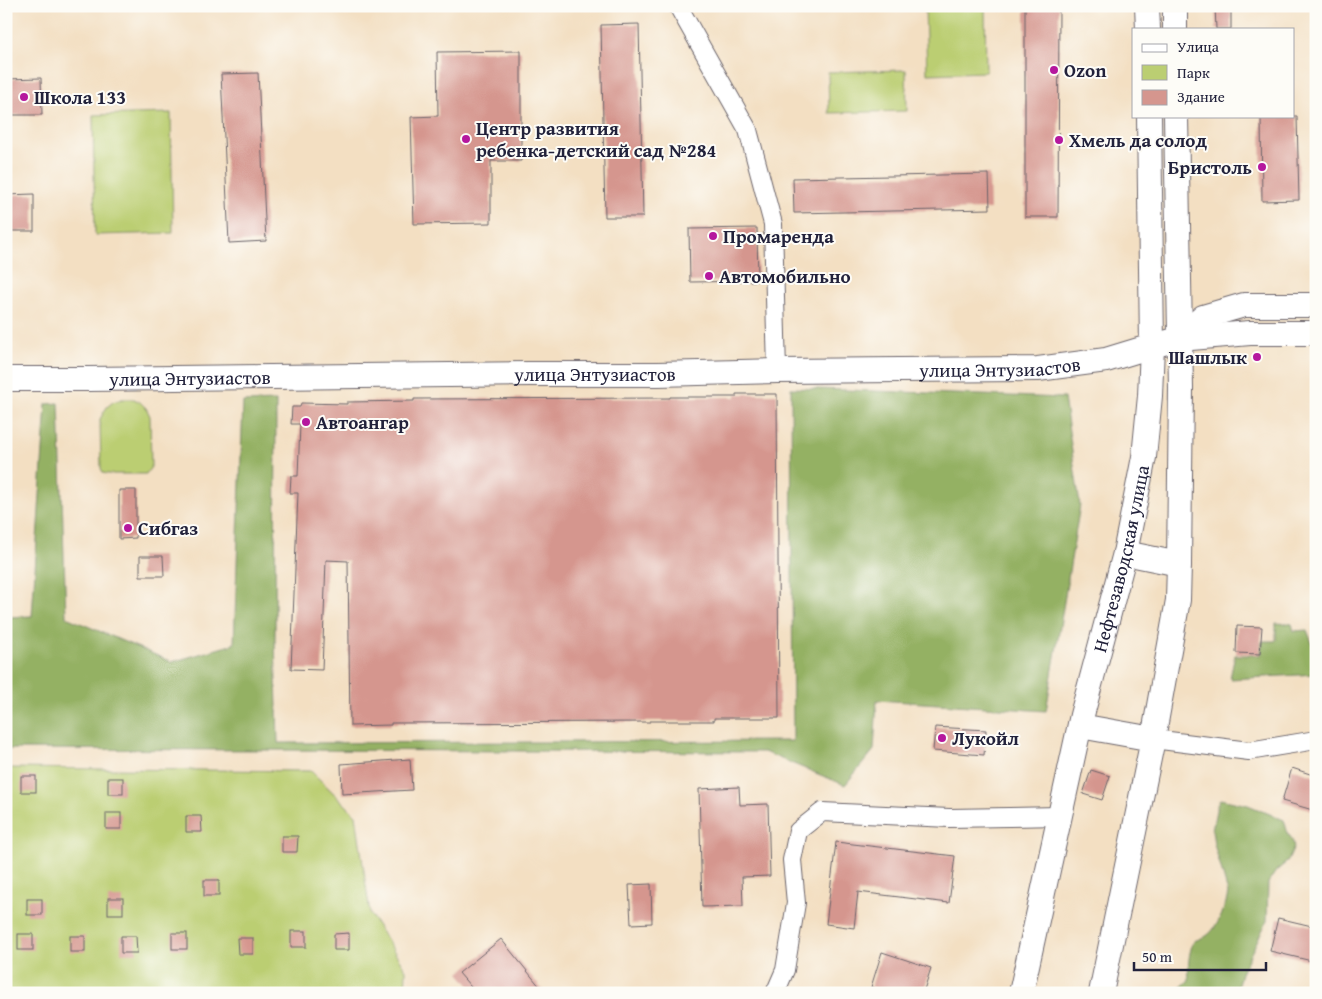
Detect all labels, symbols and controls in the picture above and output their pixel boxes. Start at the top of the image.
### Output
legend [1132,28,1294,118]
text: Улица [1177,36,1220,57]
place label: Ozon [1064,56,1107,84]
text: Парк [1177,62,1210,83]
marker: Ozon [1048,64,1060,76]
place label: Школа 133 [34,83,126,111]
text: Здание [1177,86,1225,107]
marker: Школа 133 [18,91,30,103]
place label: Центр развития ребенка-детский сад №284 [476,114,716,164]
place label: Хмель да солод [1069,126,1207,154]
marker: Центр развития ребенка-детский сад №284 [460,133,472,145]
marker: Хмель да солод [1053,134,1065,146]
place label: Бристоль [1168,153,1252,181]
marker: Бристоль [1256,161,1268,173]
place label: Промаренда [723,222,834,250]
marker: Промаренда [707,230,719,242]
place label: Автомобильно [719,262,851,290]
marker: Автомобильно [703,270,715,282]
place label: Шашлык [1168,343,1247,371]
street label: улица Энтузиастов [918,350,1082,384]
marker: Шашлык [1251,351,1263,363]
street label: улица Энтузиастов [513,360,676,388]
street label: улица Энтузиастов [108,363,271,393]
place label: Автоангар [316,408,409,436]
marker: Автоангар [300,416,312,428]
street label: Нефтезаводская улица [1085,462,1156,655]
place label: Сибгаз [138,514,198,542]
marker: Сибгаз [122,522,134,534]
place label: Лукойл [952,724,1019,752]
marker: Лукойл [936,732,948,744]
scale bar [1134,939,1267,971]
text: 50 m [1142,946,1173,967]

